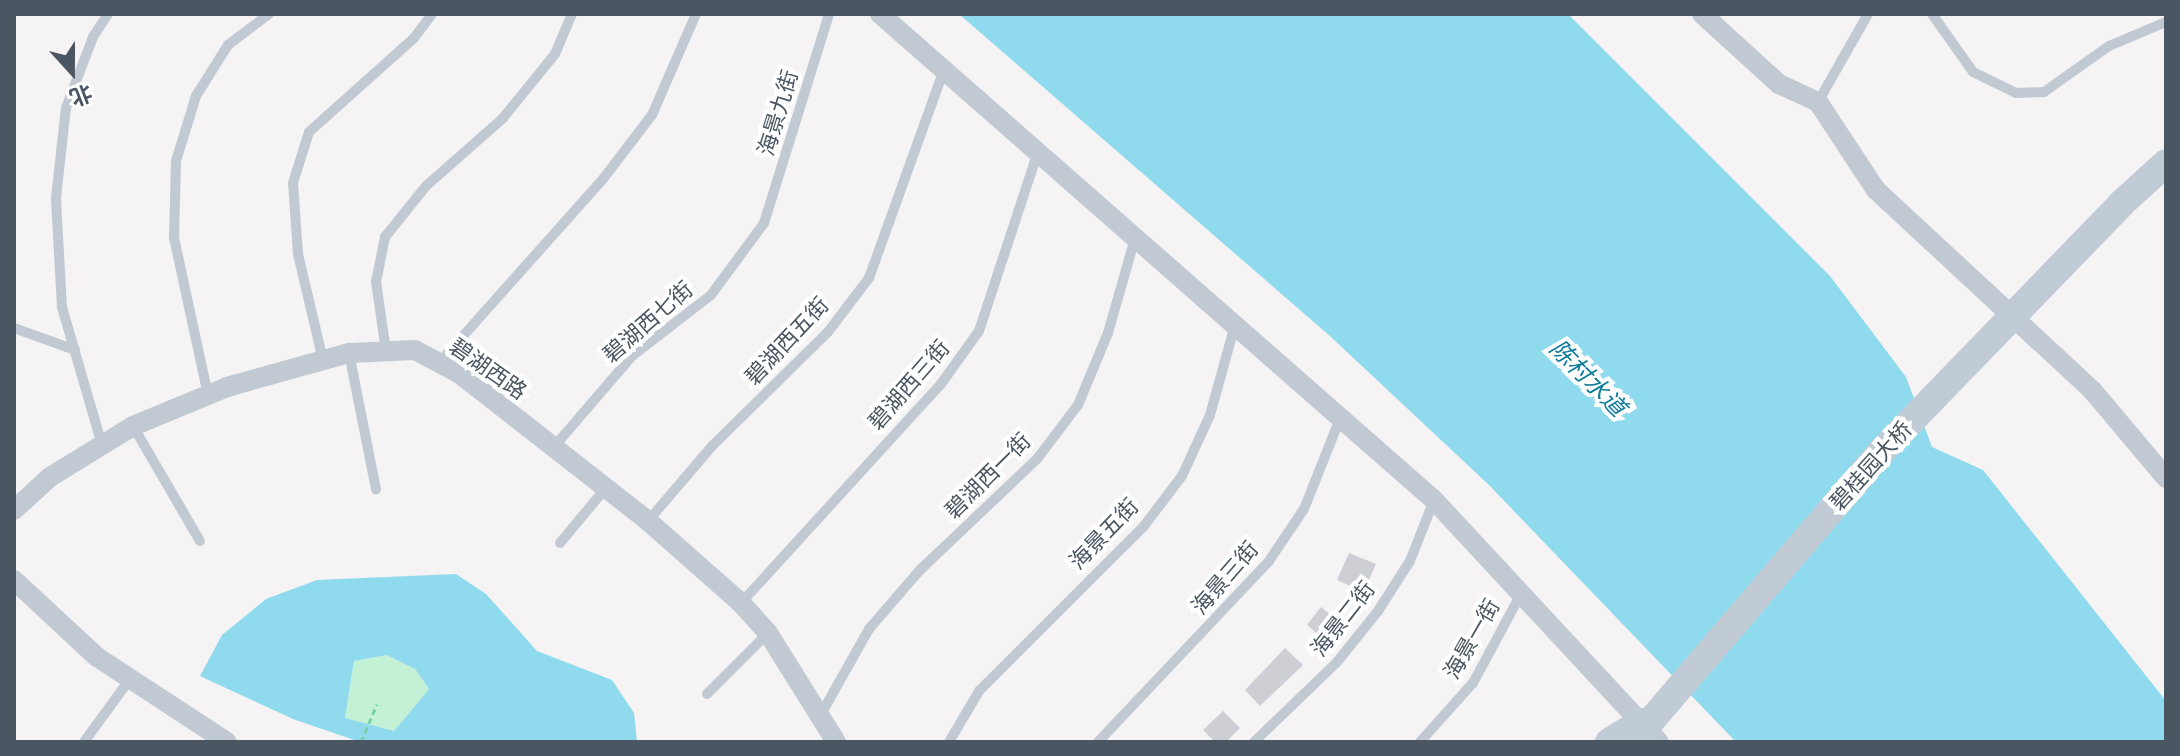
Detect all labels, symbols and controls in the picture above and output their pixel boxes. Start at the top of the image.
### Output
north arrow [32,32,112,112]
street label: 海景九街 [753,67,803,159]
text: 北 [65,77,96,112]
street label: 碧湖西七街 [598,276,698,368]
street label: 碧湖西五街 [740,292,834,390]
street label: 碧湖西路 [444,333,532,405]
water label: 陈村水道 [1544,334,1632,422]
street label: 碧湖西三街 [863,335,955,435]
street label: 碧桂园大桥 [1824,416,1918,516]
street label: 碧湖西一街 [940,428,1036,524]
street label: 海景五街 [1064,493,1144,575]
street label: 海景三街 [1186,536,1264,620]
street label: 海景二街 [1306,576,1380,662]
street label: 海景一街 [1439,594,1505,684]

